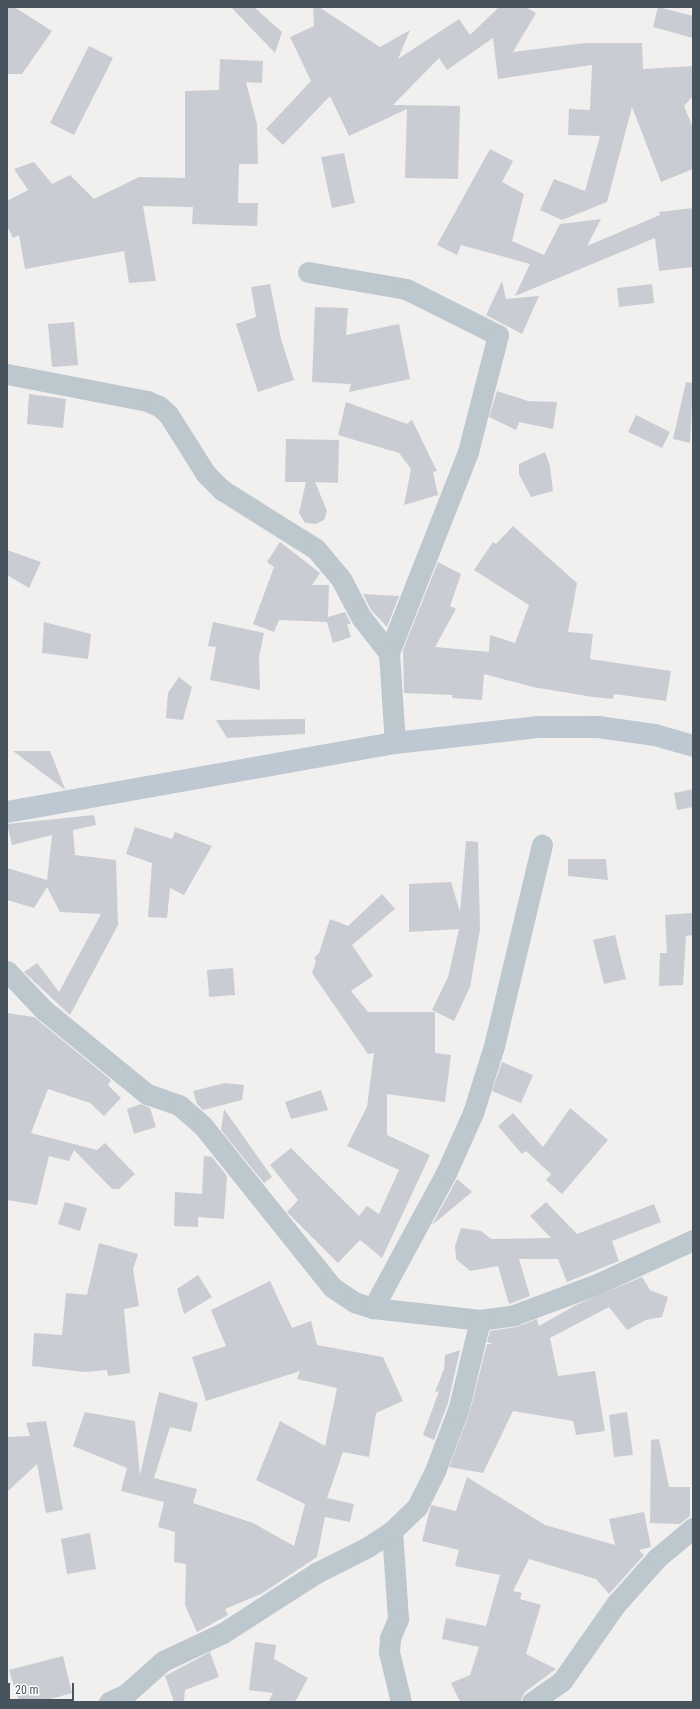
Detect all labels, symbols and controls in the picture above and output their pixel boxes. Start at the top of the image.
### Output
scale bar [10,1675,76,1701]
text: 20 m [15,1683,39,1697]

